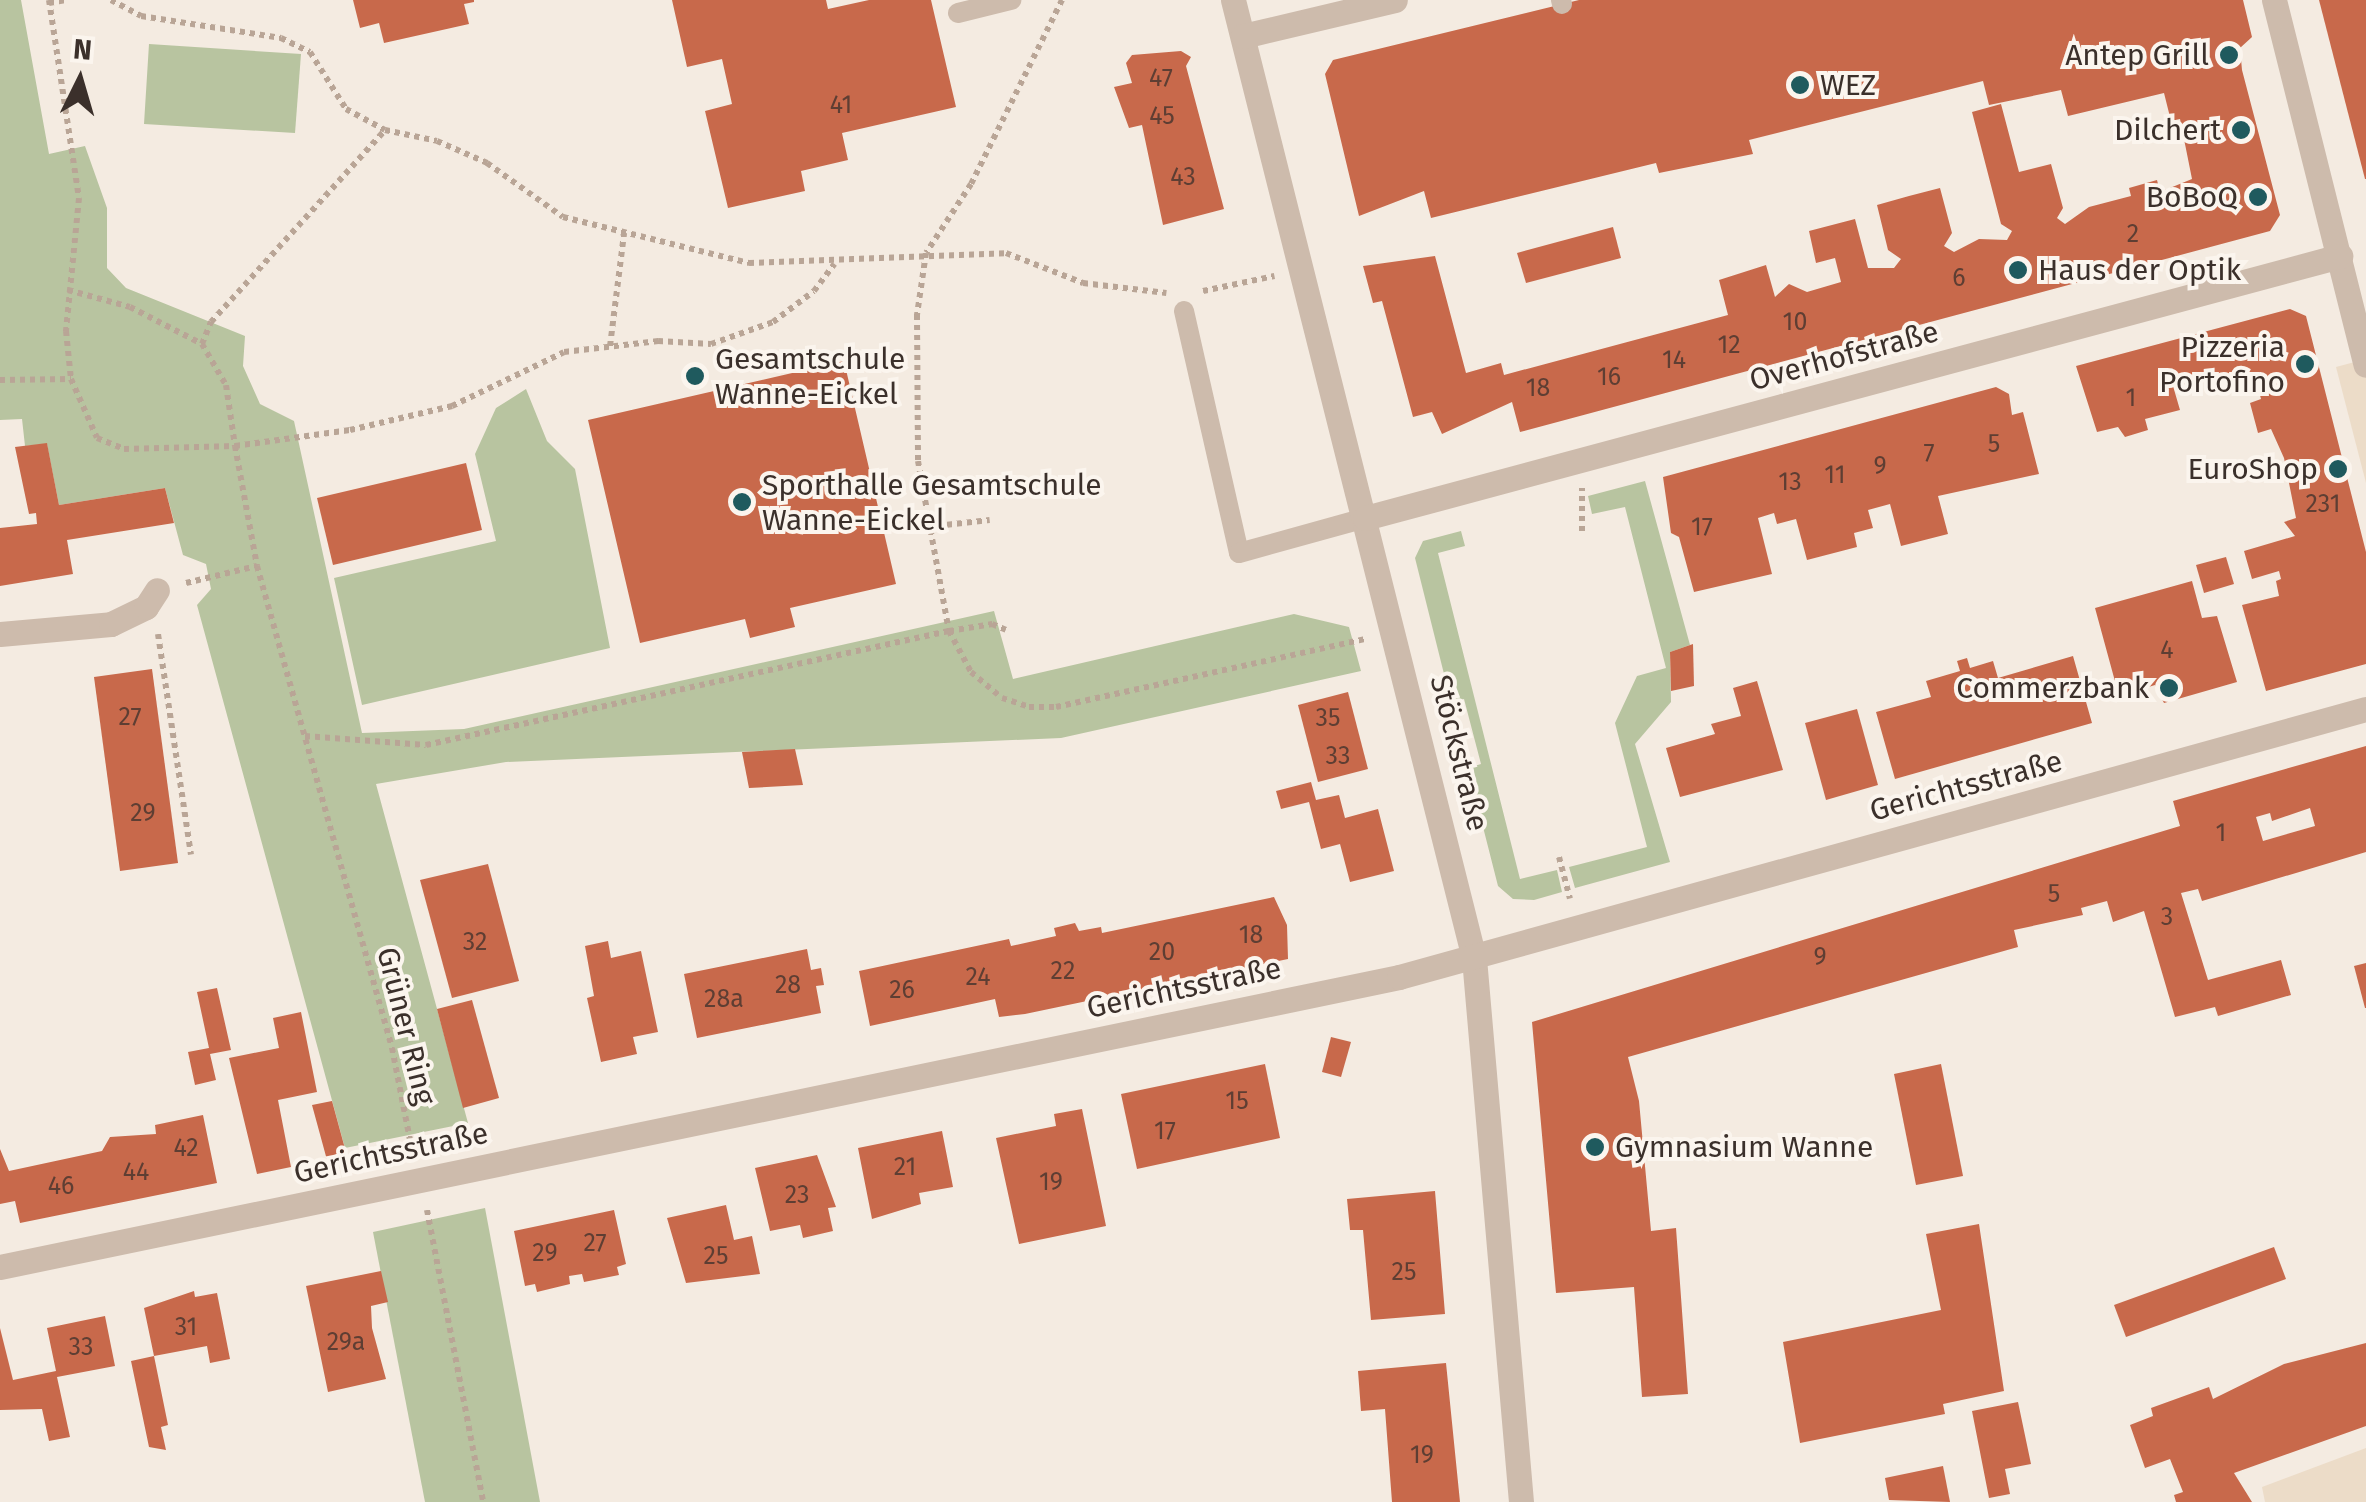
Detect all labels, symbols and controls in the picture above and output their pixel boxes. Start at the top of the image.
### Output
north arrow [30,30,130,130]
text: N [72,32,93,67]
place label: Antep Grill [2065,37,2209,73]
marker: Antep Grill [2218,44,2240,66]
house number: 47 [1149,63,1173,93]
place label: WEZ [1820,67,1876,103]
marker: WEZ [1789,74,1811,96]
house number: 41 [830,90,852,120]
house number: 45 [1149,101,1175,131]
place label: Dilchert [2114,112,2221,148]
marker: Dilchert [2230,119,2252,141]
house number: 43 [1170,162,1196,192]
place label: BoBoQ [2146,179,2238,215]
marker: BoBoQ [2247,186,2269,208]
house number: 2 [2127,219,2139,249]
place label: Haus der Optik [2038,252,2241,288]
marker: Haus der Optik [2007,259,2029,281]
house number: 6 [1952,263,1966,293]
house number: 10 [1783,307,1807,337]
street label: Overhofstraße [1746,313,1942,399]
place label: Pizzeria Portofino [2159,329,2285,400]
house number: 12 [1717,330,1741,360]
place label: Gesamtschule Wanne-Eickel [715,341,905,412]
house number: 14 [1662,345,1686,375]
marker: Pizzeria Portofino [2294,353,2316,375]
house number: 16 [1597,362,1621,392]
marker: Gesamtschule Wanne-Eickel [684,365,706,387]
house number: 18 [1526,373,1550,403]
house number: 1 [2126,383,2136,413]
house number: 5 [1988,429,2000,459]
house number: 7 [1923,438,1935,468]
house number: 9 [1873,451,1887,481]
place label: EuroShop [2187,451,2318,487]
marker: EuroShop [2327,458,2349,480]
house number: 11 [1824,460,1846,490]
place label: Sporthalle Gesamtschule Wanne-Eickel [762,467,1102,538]
house number: 13 [1778,467,1802,497]
house number: 231 [2306,489,2340,519]
marker: Sporthalle Gesamtschule Wanne-Eickel [731,491,753,513]
house number: 17 [1691,512,1713,542]
house number: 4 [2160,635,2174,665]
place label: Commerzbank [1956,670,2149,706]
street label: Stöckstraße [1422,671,1496,835]
marker: Commerzbank [2158,677,2180,699]
house number: 27 [118,702,142,732]
house number: 35 [1316,703,1340,733]
house number: 33 [1326,741,1350,771]
street label: Gerichtsstraße [1866,743,2066,829]
house number: 29 [130,798,156,828]
house number: 1 [2216,818,2226,848]
house number: 5 [2048,879,2060,909]
house number: 3 [2161,902,2173,932]
house number: 18 [1239,920,1263,950]
house number: 32 [463,927,487,957]
house number: 20 [1149,937,1175,967]
house number: 9 [1813,942,1827,972]
street label: Grüner Ring [369,943,443,1109]
street label: Gerichtsstraße [1084,950,1284,1026]
house number: 22 [1051,956,1075,986]
house number: 24 [966,962,990,992]
house number: 28 [775,970,801,1000]
house number: 26 [889,975,915,1005]
house number: 28a [704,984,744,1014]
house number: 15 [1225,1086,1249,1116]
street label: Gerichtsstraße [291,1115,491,1191]
house number: 17 [1154,1116,1176,1146]
place label: Gymnasium Wanne [1615,1129,1873,1165]
house number: 42 [173,1133,199,1163]
marker: Gymnasium Wanne [1584,1136,1606,1158]
house number: 21 [894,1152,916,1182]
house number: 44 [123,1157,149,1187]
house number: 19 [1039,1167,1063,1197]
house number: 46 [48,1171,74,1201]
house number: 23 [785,1180,809,1210]
house number: 27 [583,1228,607,1258]
house number: 29 [532,1238,558,1268]
house number: 25 [704,1241,728,1271]
house number: 25 [1392,1257,1416,1287]
house number: 31 [175,1312,197,1342]
house number: 29a [327,1327,365,1357]
house number: 33 [69,1332,93,1362]
house number: 19 [1410,1440,1434,1470]

